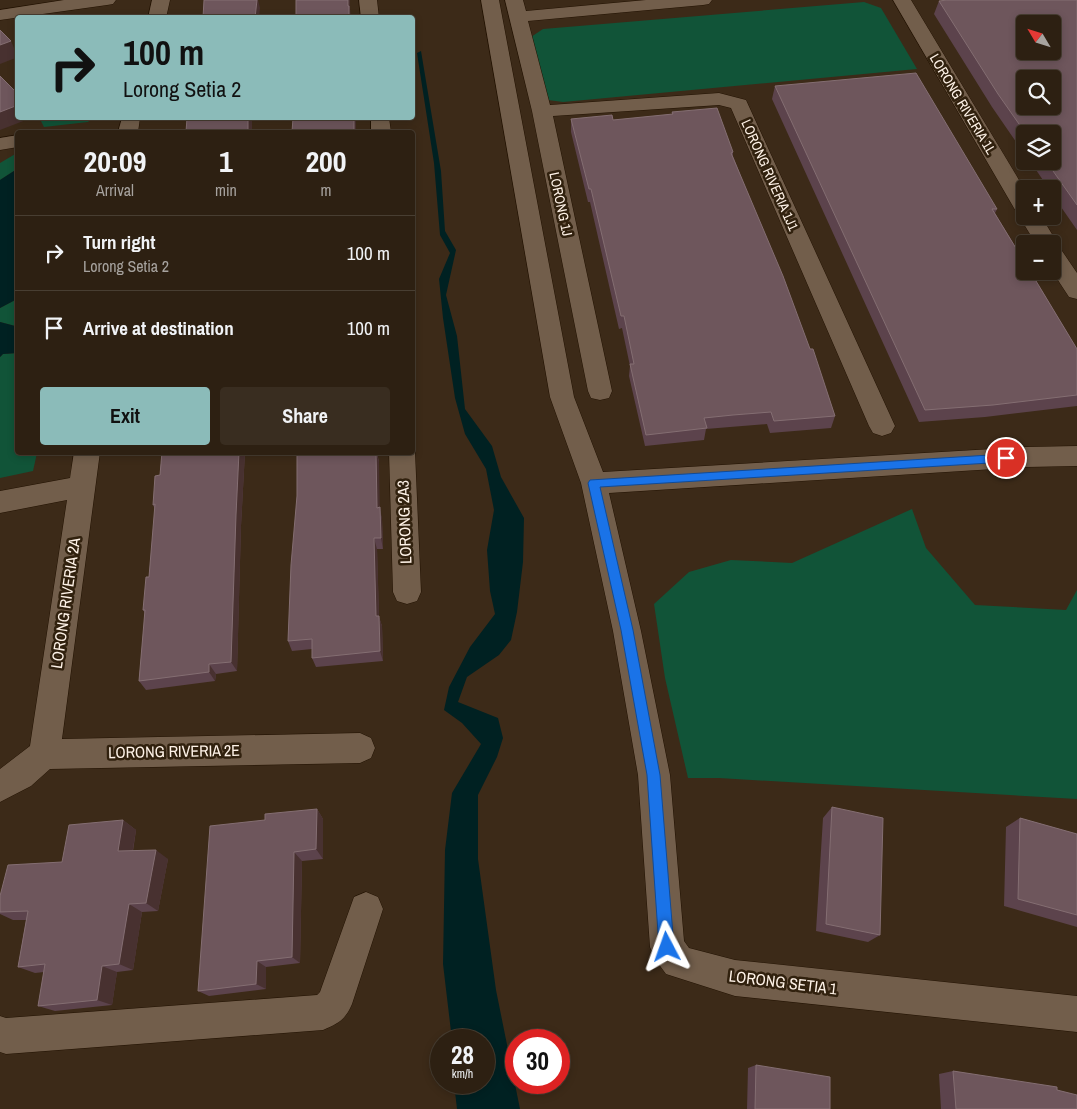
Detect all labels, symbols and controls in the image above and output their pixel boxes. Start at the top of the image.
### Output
north arrow [1016,15,1061,60]
map controls [1016,15,1061,280]
text: 100 m [123,29,204,76]
icon: right [40,35,105,100]
street label: LORONG RIVERIA 1L [926,50,1000,158]
button: search [1016,70,1061,115]
text: Lorong Setia 2 [123,74,241,104]
street label: LORONG RIVERIA 1J1 [737,117,803,234]
button: layers [1016,125,1061,170]
text: 20:09 [84,141,146,181]
text: 1 [219,141,233,181]
text: 200 [305,141,346,181]
street label: LORONG 1J [545,170,577,238]
text: Arrival [96,179,134,201]
text: min [215,179,237,201]
text: m [320,179,331,201]
button: + [1016,180,1061,225]
text: Turn right [83,229,155,255]
button: − [1016,235,1061,280]
icon: right [40,239,68,267]
text: 100 m [347,240,390,266]
text: Lorong Setia 2 [83,255,169,277]
icon: arrive [40,314,68,342]
text: Arrive at destination [83,315,234,341]
text: 100 m [347,315,390,341]
button: Exit [40,387,210,445]
button: Share [220,387,390,445]
pin [985,437,1027,479]
icon: arrive [992,444,1020,472]
street label: LORONG 2A3 [392,480,416,564]
street label: LORONG RIVERIA 2A [45,536,85,670]
street label: LORONG RIVERIA 2E [108,739,240,763]
position arrow [640,920,692,972]
street label: LORONG SETIA 1 [728,964,839,1000]
speed limit sign: 30 [505,1029,570,1094]
text: 28 [451,1038,474,1072]
text: km/h [452,1066,473,1082]

